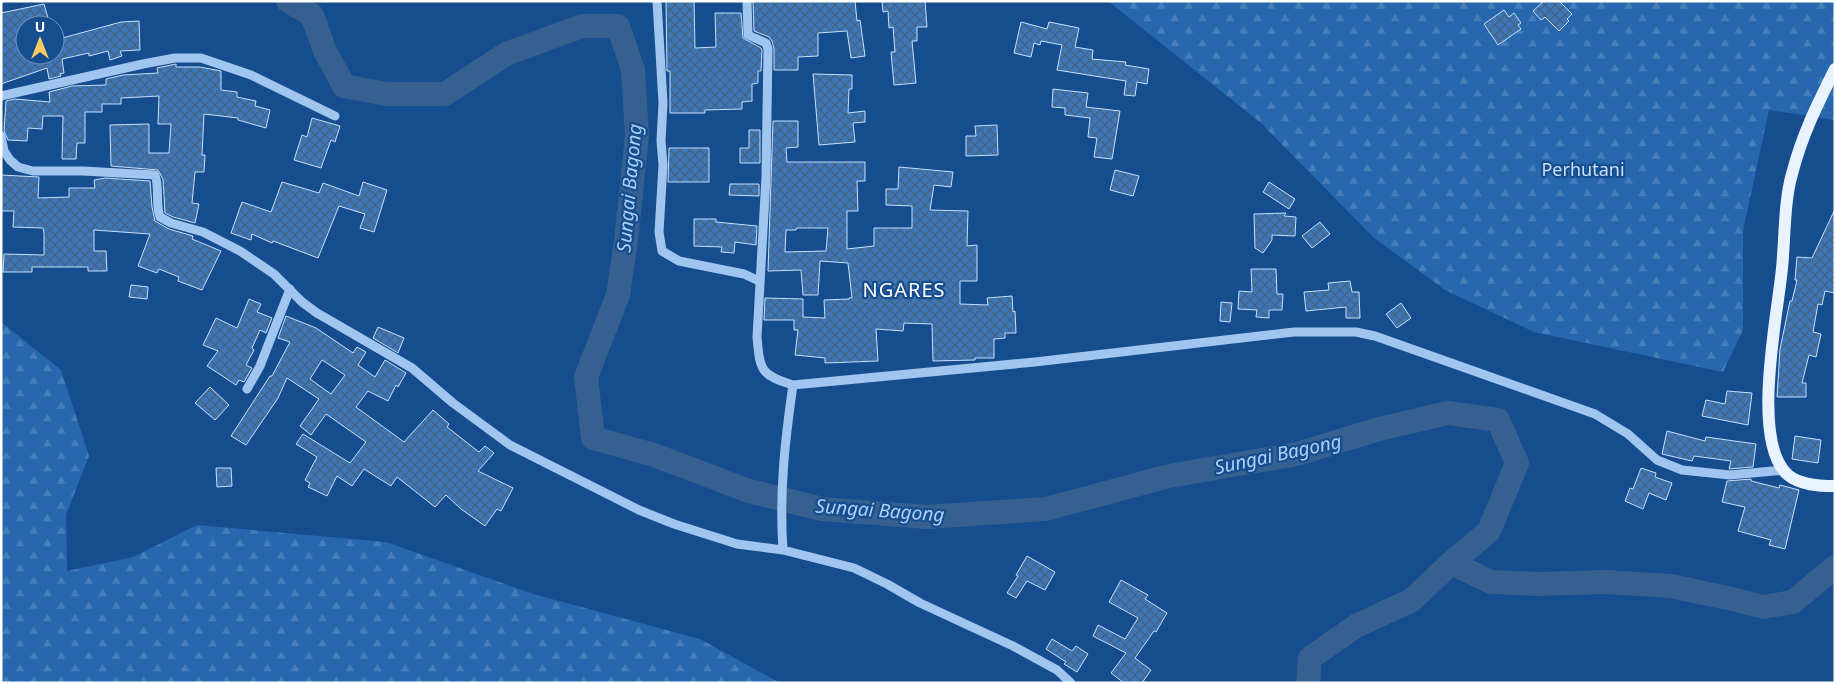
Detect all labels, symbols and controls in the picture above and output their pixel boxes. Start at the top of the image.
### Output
north arrow [15,15,65,65]
text: U [35,17,45,36]
water label: Sungai Bagong [610,123,648,253]
park label: Perhutani [1541,157,1625,181]
district label: NGARES [862,276,946,303]
water label: Sungai Bagong [1212,428,1344,480]
water label: Sungai Bagong [815,493,945,527]

